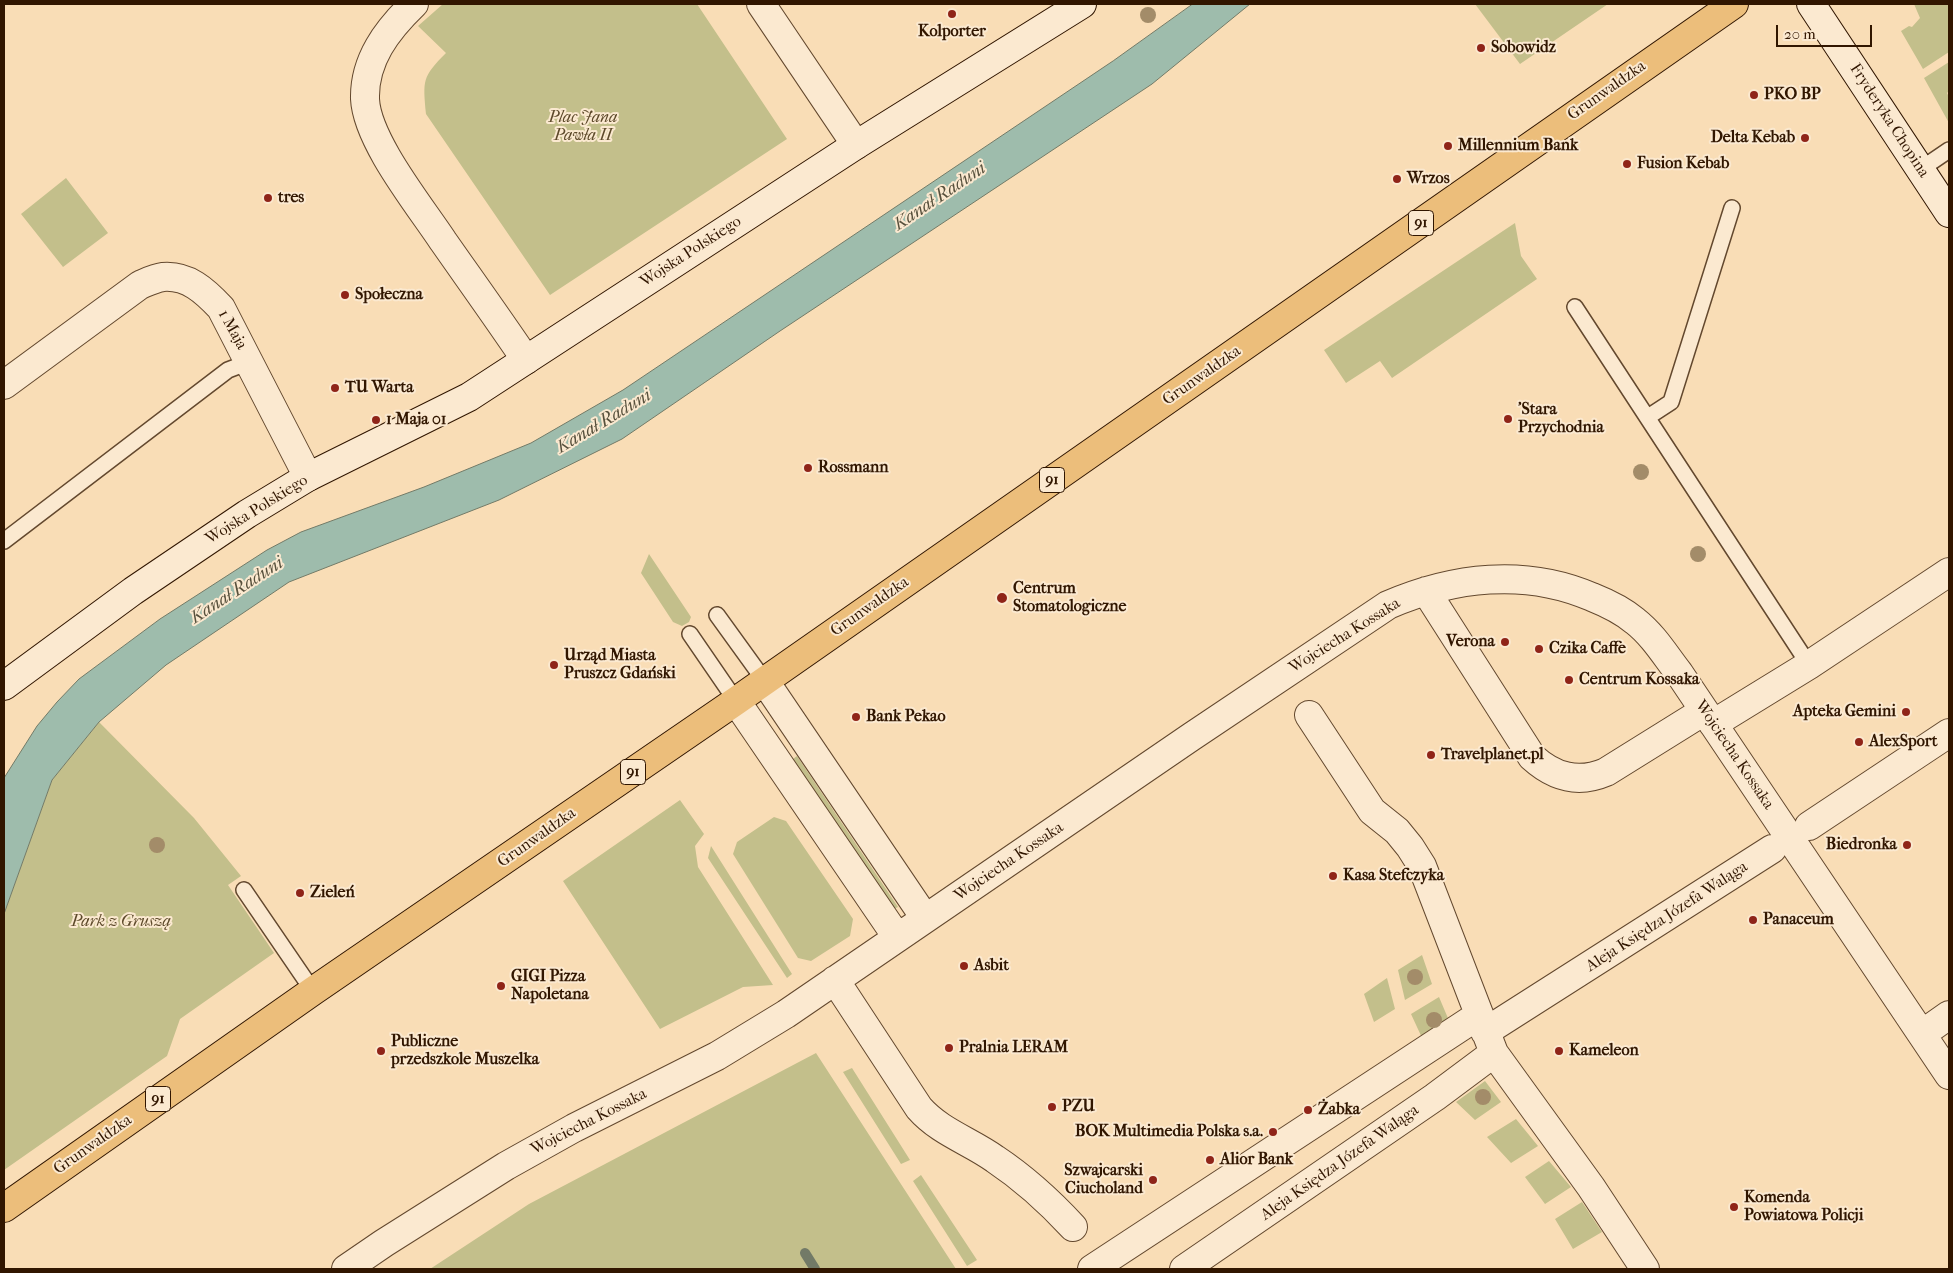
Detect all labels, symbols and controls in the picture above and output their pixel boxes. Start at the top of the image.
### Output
marker: Kolporter [946,8,958,20]
scale bar [1778,15,1874,47]
place label: Kolporter [918,22,986,42]
text: 20 m [1784,25,1816,43]
place label: Sobowidz [1491,38,1556,58]
marker: Sobowidz [1475,42,1487,54]
street label: Grunwaldzka [1564,57,1650,125]
street label: Fryderyka Chopina [1845,60,1933,182]
place label: PKO BP [1764,85,1821,105]
marker: PKO BP [1748,89,1760,101]
park label: Plac Jana Pawła II [549,108,617,146]
place label: Delta Kebab [1711,128,1795,148]
marker: Delta Kebab [1799,132,1811,144]
place label: Millennium Bank [1458,136,1578,156]
marker: Millennium Bank [1442,140,1454,152]
place label: Fusion Kebab [1637,154,1729,174]
water label: Kanał Raduni [890,158,990,236]
marker: Fusion Kebab [1621,158,1633,170]
place label: Wrzos [1407,169,1450,189]
marker: Wrzos [1391,173,1403,185]
place label: tres [278,188,304,208]
marker: tres [262,192,274,204]
road number: 91 [1408,210,1434,236]
street label: Wojska Polskiego [637,212,745,292]
place label: Społeczna [355,285,423,305]
marker: Społeczna [339,289,351,301]
street label: 1 Maja [213,307,251,353]
street label: Grunwaldzka [1159,342,1245,410]
place label: TU Warta [345,378,414,398]
marker: TU Warta [329,382,341,394]
water label: Kanał Raduni [553,385,655,459]
place label: 'Stara Przychodnia [1518,400,1604,438]
place label: 1 Maja 01 [386,410,447,430]
marker: 'Stara Przychodnia [1502,413,1514,425]
marker: 1 Maja 01 [370,414,382,426]
place label: Rossmann [818,458,889,478]
marker: Rossmann [802,462,814,474]
road number: 91 [1040,468,1064,492]
street label: Wojska Polskiego [202,471,312,549]
water label: Kanał Raduni [186,553,288,629]
street label: Grunwaldzka [827,573,913,641]
place label: Centrum Stomatologiczne [1013,579,1126,617]
marker: Centrum Stomatologiczne [995,591,1009,605]
street label: Wojciecha Kossaka [1286,594,1404,678]
place label: Verona [1446,632,1495,652]
marker: Verona [1499,636,1511,648]
place label: Czika Caffe [1549,639,1626,659]
marker: Czika Caffe [1533,643,1545,655]
place label: Urząd Miasta Pruszcz Gdański [564,646,676,684]
marker: Urząd Miasta Pruszcz Gdański [548,659,560,671]
place label: Centrum Kossaka [1579,670,1699,690]
marker: Centrum Kossaka [1563,674,1575,686]
street label: Wojciecha Kossaka [1690,697,1778,813]
place label: Apteka Gemini [1793,702,1896,722]
marker: Apteka Gemini [1900,706,1912,718]
place label: Bank Pekao [866,707,946,727]
marker: Bank Pekao [850,711,862,723]
place label: AlexSport [1869,732,1937,752]
marker: AlexSport [1853,736,1865,748]
place label: Travelplanet.pl [1441,745,1544,765]
marker: Travelplanet.pl [1425,749,1437,761]
road number: 91 [620,760,646,784]
street label: Grunwaldzka [494,804,580,872]
street label: Wojciecha Kossaka [951,818,1067,906]
place label: Biedronka [1826,835,1897,855]
marker: Biedronka [1901,839,1913,851]
street label: Aleja Księdza Józefa Waląga [1583,858,1751,976]
place label: Kasa Stefczyka [1343,866,1444,886]
marker: Kasa Stefczyka [1327,870,1339,882]
place label: Zieleń [310,883,355,903]
marker: Zieleń [294,887,306,899]
place label: Panaceum [1763,910,1834,930]
park label: Park z Gruszą [71,912,171,932]
marker: Panaceum [1747,914,1759,926]
place label: Asbit [974,956,1009,976]
marker: Asbit [958,960,970,972]
place label: GIGI Pizza Napoletana [511,967,589,1005]
marker: GIGI Pizza Napoletana [495,980,507,992]
place label: Publiczne przedszkole Muszelka [391,1032,539,1070]
place label: Pralnia LERAM [959,1038,1068,1058]
place label: Kameleon [1569,1041,1639,1061]
marker: Pralnia LERAM [943,1042,955,1054]
marker: Publiczne przedszkole Muszelka [375,1045,387,1057]
marker: Kameleon [1553,1045,1565,1057]
street label: Wojciecha Kossaka [528,1085,650,1159]
road number: 91 [146,1086,170,1112]
place label: PZU [1062,1097,1095,1117]
place label: Żabka [1318,1100,1360,1120]
marker: PZU [1046,1101,1058,1113]
street label: Aleja Księdza Józefa Waląga [1257,1101,1423,1225]
marker: Żabka [1302,1104,1314,1116]
street label: Grunwaldzka [50,1111,136,1179]
place label: BOK Multimedia Polska s.a. [1075,1122,1263,1142]
marker: BOK Multimedia Polska s.a. [1267,1126,1279,1138]
place label: Alior Bank [1220,1150,1293,1170]
marker: Alior Bank [1204,1154,1216,1166]
place label: Szwajcarski Ciucholand [1064,1161,1143,1199]
marker: Szwajcarski Ciucholand [1147,1174,1159,1186]
place label: Komenda Powiatowa Policji [1744,1188,1863,1226]
marker: Komenda Powiatowa Policji [1728,1201,1740,1213]

